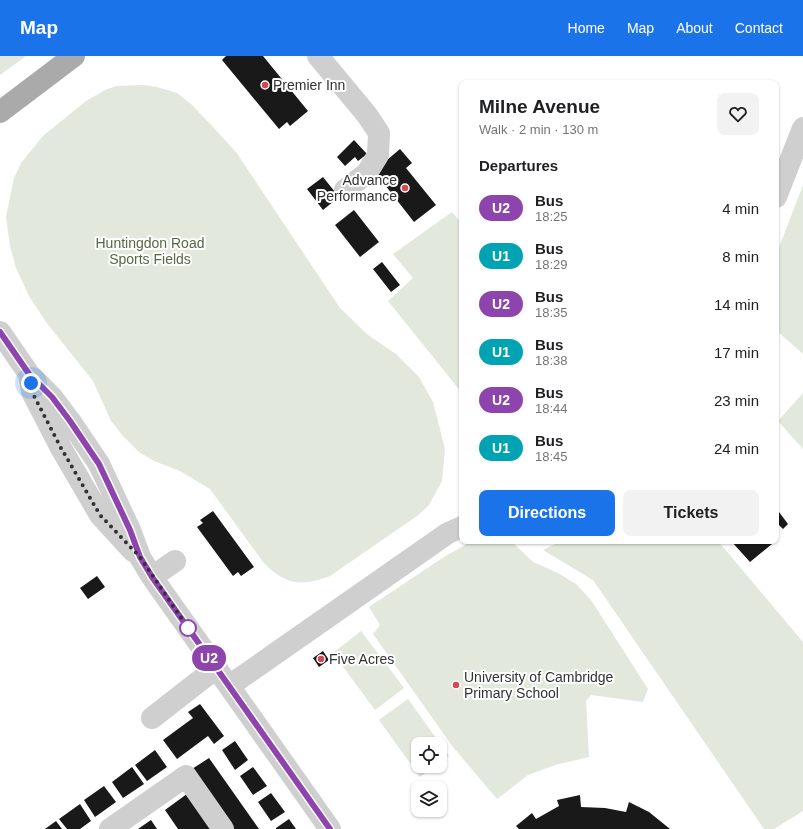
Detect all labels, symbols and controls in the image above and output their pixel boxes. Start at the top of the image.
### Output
text: Map [20,17,58,38]
text: Home [568,20,605,36]
text: Map [627,20,654,36]
text: About [676,20,713,36]
text: Contact [735,20,783,36]
place label: Premier Inn [273,77,345,93]
marker: Premier Inn [260,80,270,90]
button: heart [717,93,759,135]
text: Milne Avenue [479,96,600,117]
text: Walk · 2 min · 130 m [479,122,598,137]
text: Departures [479,157,558,174]
place label: Advance Performance [317,172,397,204]
marker: Advance Performance [400,183,410,193]
text: Bus [535,192,563,209]
text: U2 [492,200,510,216]
text: 4 min [722,200,759,217]
text: 18:25 [535,209,568,224]
park label: Huntingdon Road Sports Fields [96,235,204,267]
text: Bus [535,240,563,257]
text: U1 [492,248,510,264]
text: 8 min [722,248,759,265]
text: 18:29 [535,257,568,272]
text: Bus [535,288,563,305]
text: U2 [492,296,510,312]
text: 14 min [714,296,759,313]
text: 18:35 [535,305,568,320]
text: Bus [535,336,563,353]
text: U1 [492,344,510,360]
text: 17 min [714,344,759,361]
text: 18:38 [535,353,568,368]
your location [21,373,41,393]
text: Bus [535,384,563,401]
text: U2 [492,392,510,408]
text: 23 min [714,392,759,409]
text: 18:44 [535,401,568,416]
text: Bus [535,432,563,449]
text: U1 [492,440,510,456]
text: 24 min [714,440,759,457]
text: 18:45 [535,449,568,464]
button: Directions [479,490,615,536]
button: Tickets [623,490,759,536]
unlabelled marker [179,619,197,637]
line badge: U2 [191,645,227,671]
text: U2 [200,650,218,666]
place label: Five Acres [329,651,394,667]
marker: Five Acres [316,654,326,664]
place label: University of Cambridge Primary School [464,669,614,701]
marker: University of Cambridge Primary School [451,680,461,690]
map controls [411,737,447,817]
button: locate [411,737,447,773]
button: layers [411,781,447,817]

